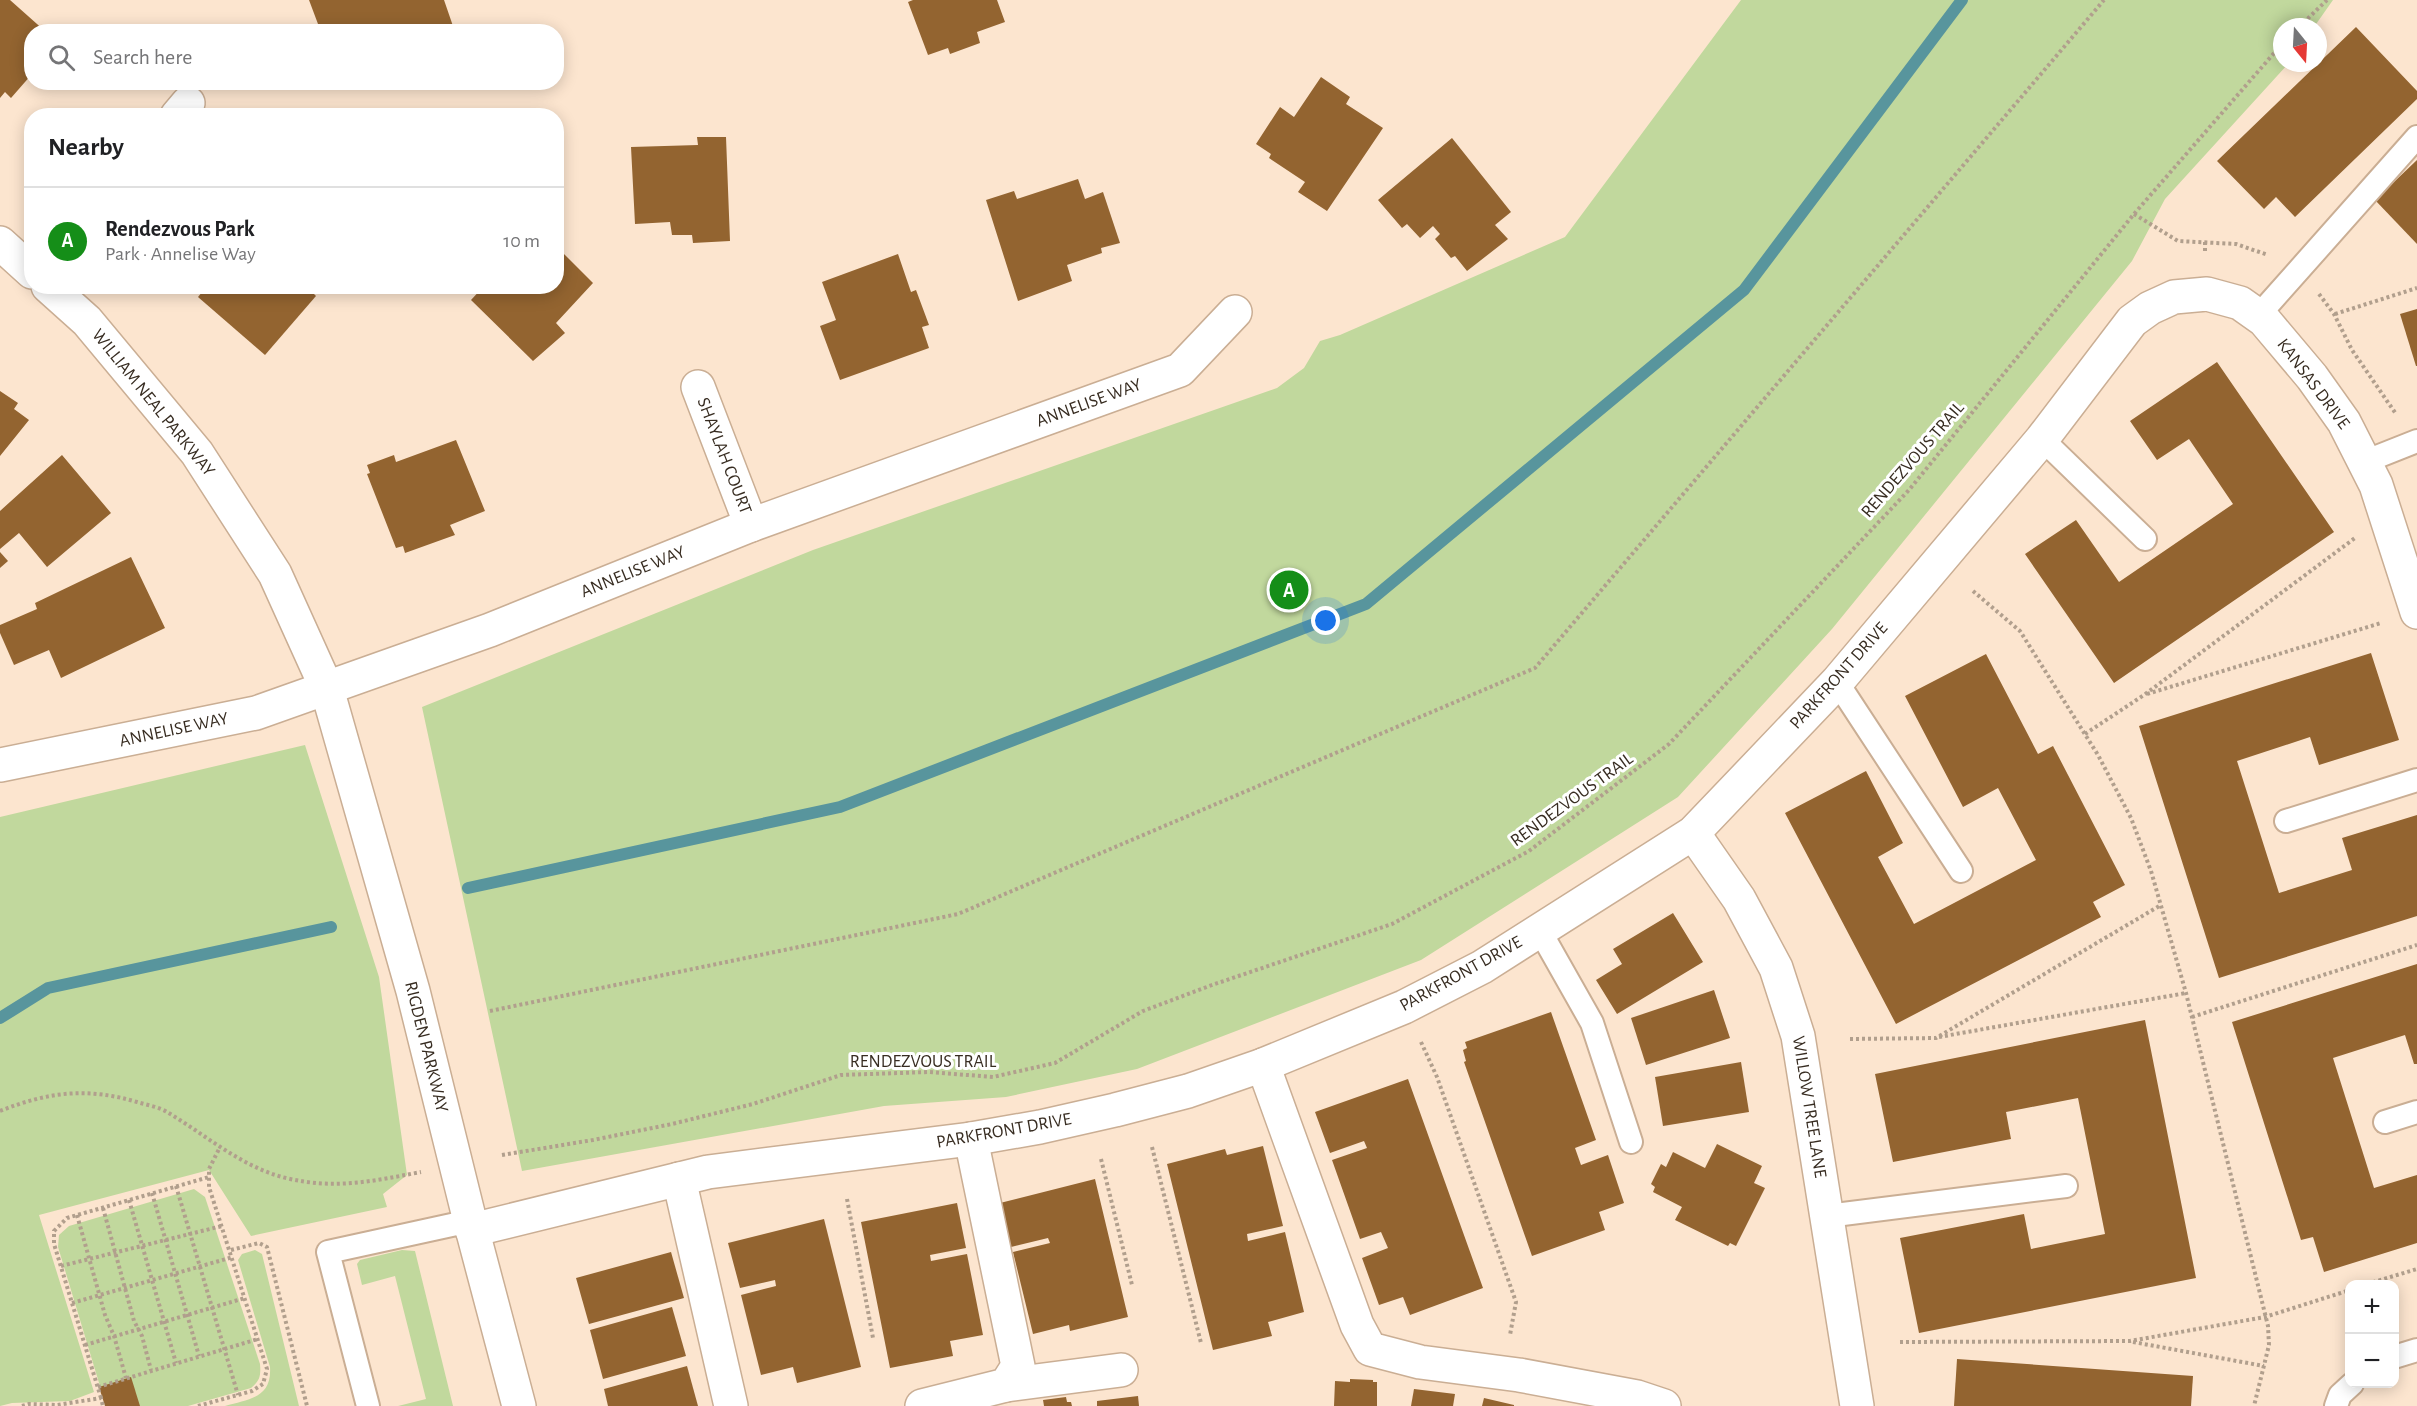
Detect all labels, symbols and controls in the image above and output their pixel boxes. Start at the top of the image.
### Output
north arrow [2273,18,2327,72]
search box [24,24,564,90]
icon: search [45,41,78,74]
text: Search here [93,46,192,68]
text: Nearby [48,134,124,160]
text: Rendezvous Park [105,218,255,240]
text: A [62,231,74,251]
text: 10 m [503,231,540,251]
text: Park · Annelise Way [105,244,256,264]
street label: WILLIAM NEAL PARKWAY [88,326,218,480]
street label: KANSAS DRIVE [2273,336,2353,433]
street label: ANNELISE WAY [1034,375,1145,430]
street label: SHAYLAH COURT [694,395,755,517]
street label: RENDEZVOUS TRAIL [1858,398,1968,521]
street label: ANNELISE WAY [578,543,688,601]
pin: A [1270,568,1308,612]
your location [1311,606,1340,635]
street label: PARKFRONT DRIVE [1787,619,1892,733]
street label: ANNELISE WAY [118,710,231,750]
street label: RENDEZVOUS TRAIL [1508,749,1637,850]
street label: PARKFRONT DRIVE [1397,933,1525,1015]
street label: RIGDEN PARKWAY [401,980,451,1115]
street label: WILLOW TREE LANE [1789,1035,1829,1180]
street label: RENDEZVOUS TRAIL [850,1053,997,1071]
street label: PARKFRONT DRIVE [935,1110,1073,1152]
map controls [2345,1280,2399,1388]
button: + [2345,1280,2399,1334]
button: − [2345,1334,2399,1388]

